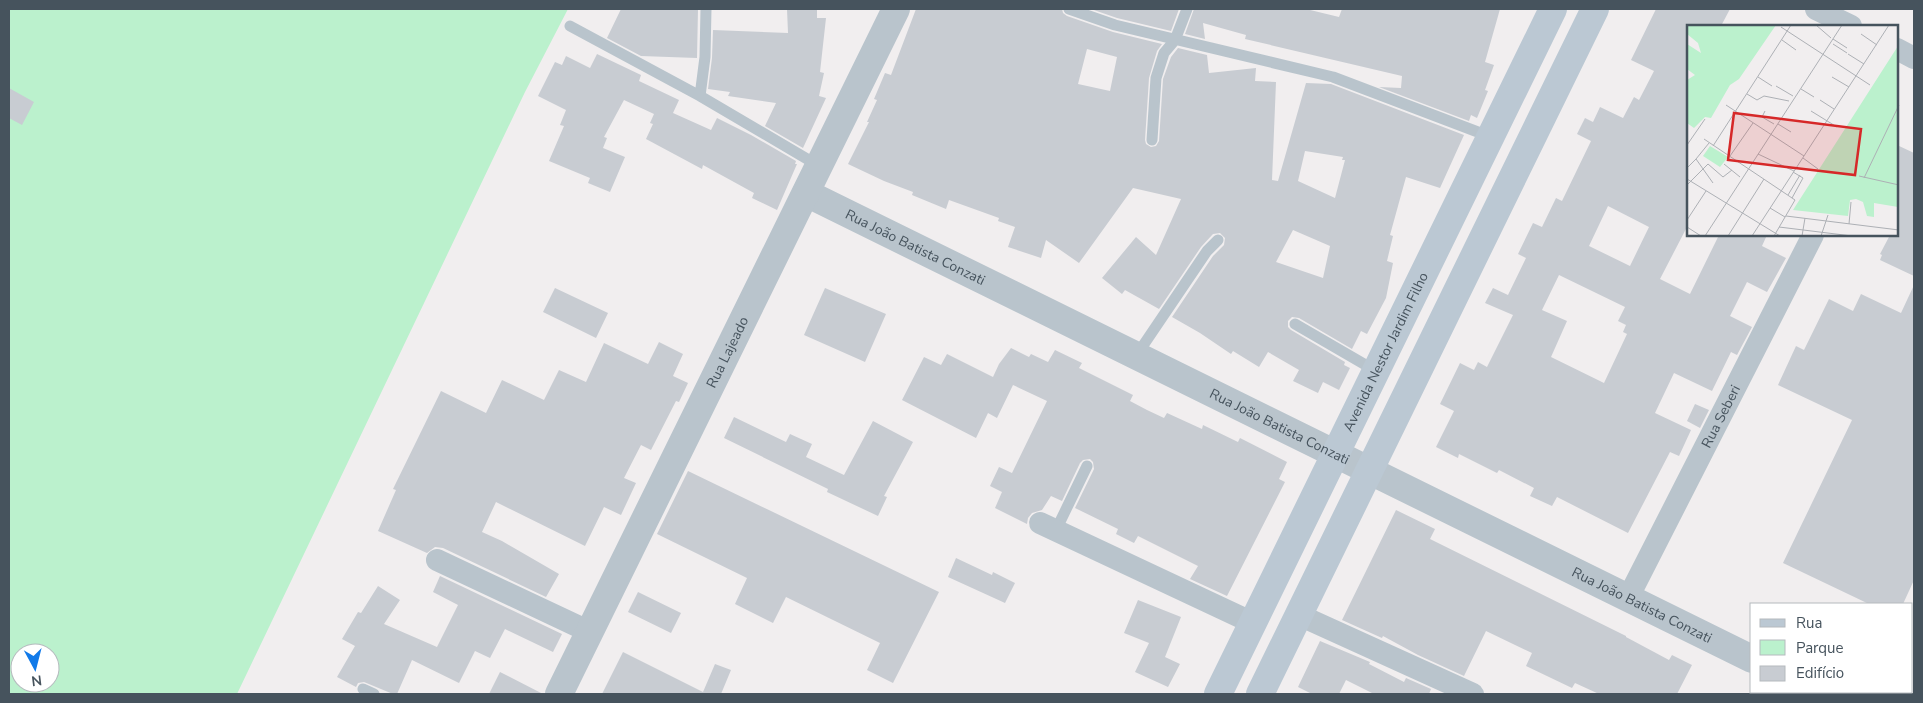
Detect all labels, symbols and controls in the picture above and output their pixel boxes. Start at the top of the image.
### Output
inset map [1687,25,1898,236]
street label: Rua João Batista Conzati [842,204,989,289]
street label: Avenida Nestor Jardim Filho [1338,269,1433,435]
street label: Rua Lajeado [702,313,753,391]
street label: Rua Seberi [1697,382,1745,451]
street label: Rua João Batista Conzati [1206,384,1353,469]
street label: Rua João Batista Conzati [1569,562,1715,647]
legend [1750,603,1913,693]
text: Rua [1796,613,1822,633]
text: Parque [1796,638,1844,658]
north arrow [10,643,60,693]
text: Edifício [1796,663,1844,683]
text: N [30,670,43,690]

